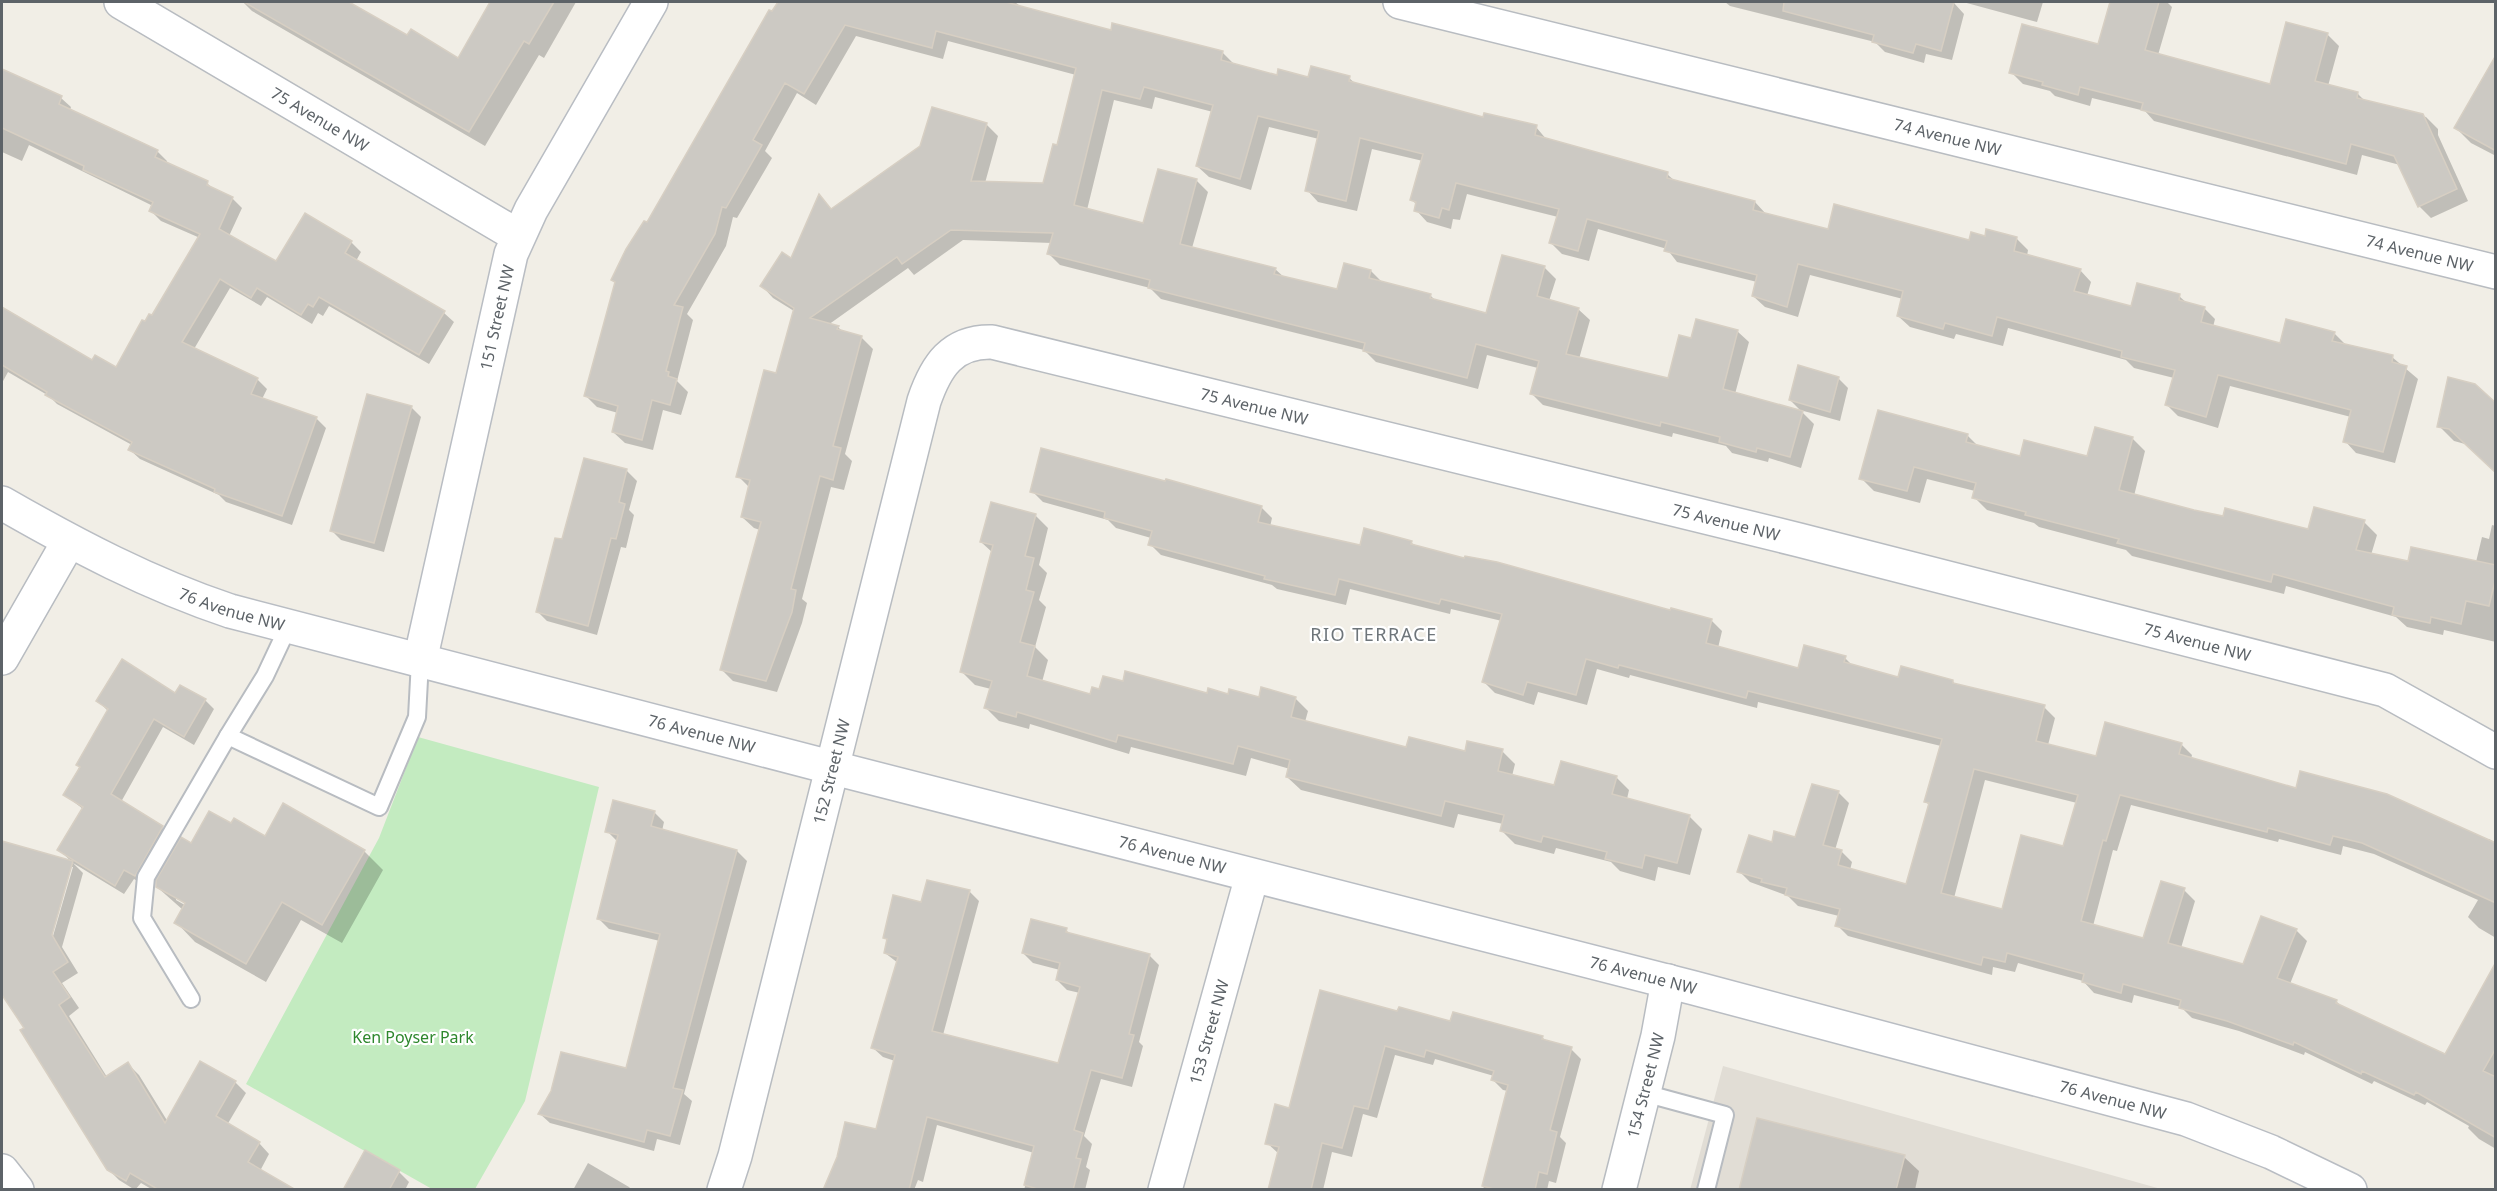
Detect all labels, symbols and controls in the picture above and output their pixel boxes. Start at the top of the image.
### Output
street label: 75 Avenue NW [267,82,373,157]
street label: 74 Avenue NW [1892,113,2004,161]
street label: 74 Avenue NW [2364,229,2476,277]
street label: 151 Street NW [474,262,519,372]
street label: 75 Avenue NW [1198,383,1310,430]
street label: 75 Avenue NW [1670,498,1782,546]
street label: 76 Avenue NW [176,582,287,636]
street label: 75 Avenue NW [2141,618,2253,666]
district label: RIO TERRACE [1310,622,1438,646]
street label: 76 Avenue NW [646,709,758,758]
street label: 152 Street NW [807,717,855,826]
street label: 76 Avenue NW [1116,830,1228,879]
street label: 76 Avenue NW [1587,951,1699,999]
street label: 153 Street NW [1184,977,1234,1087]
park label: Ken Poyser Park [352,1026,474,1048]
street label: 154 Street NW [1622,1030,1669,1140]
street label: 76 Avenue NW [2057,1075,2169,1124]

